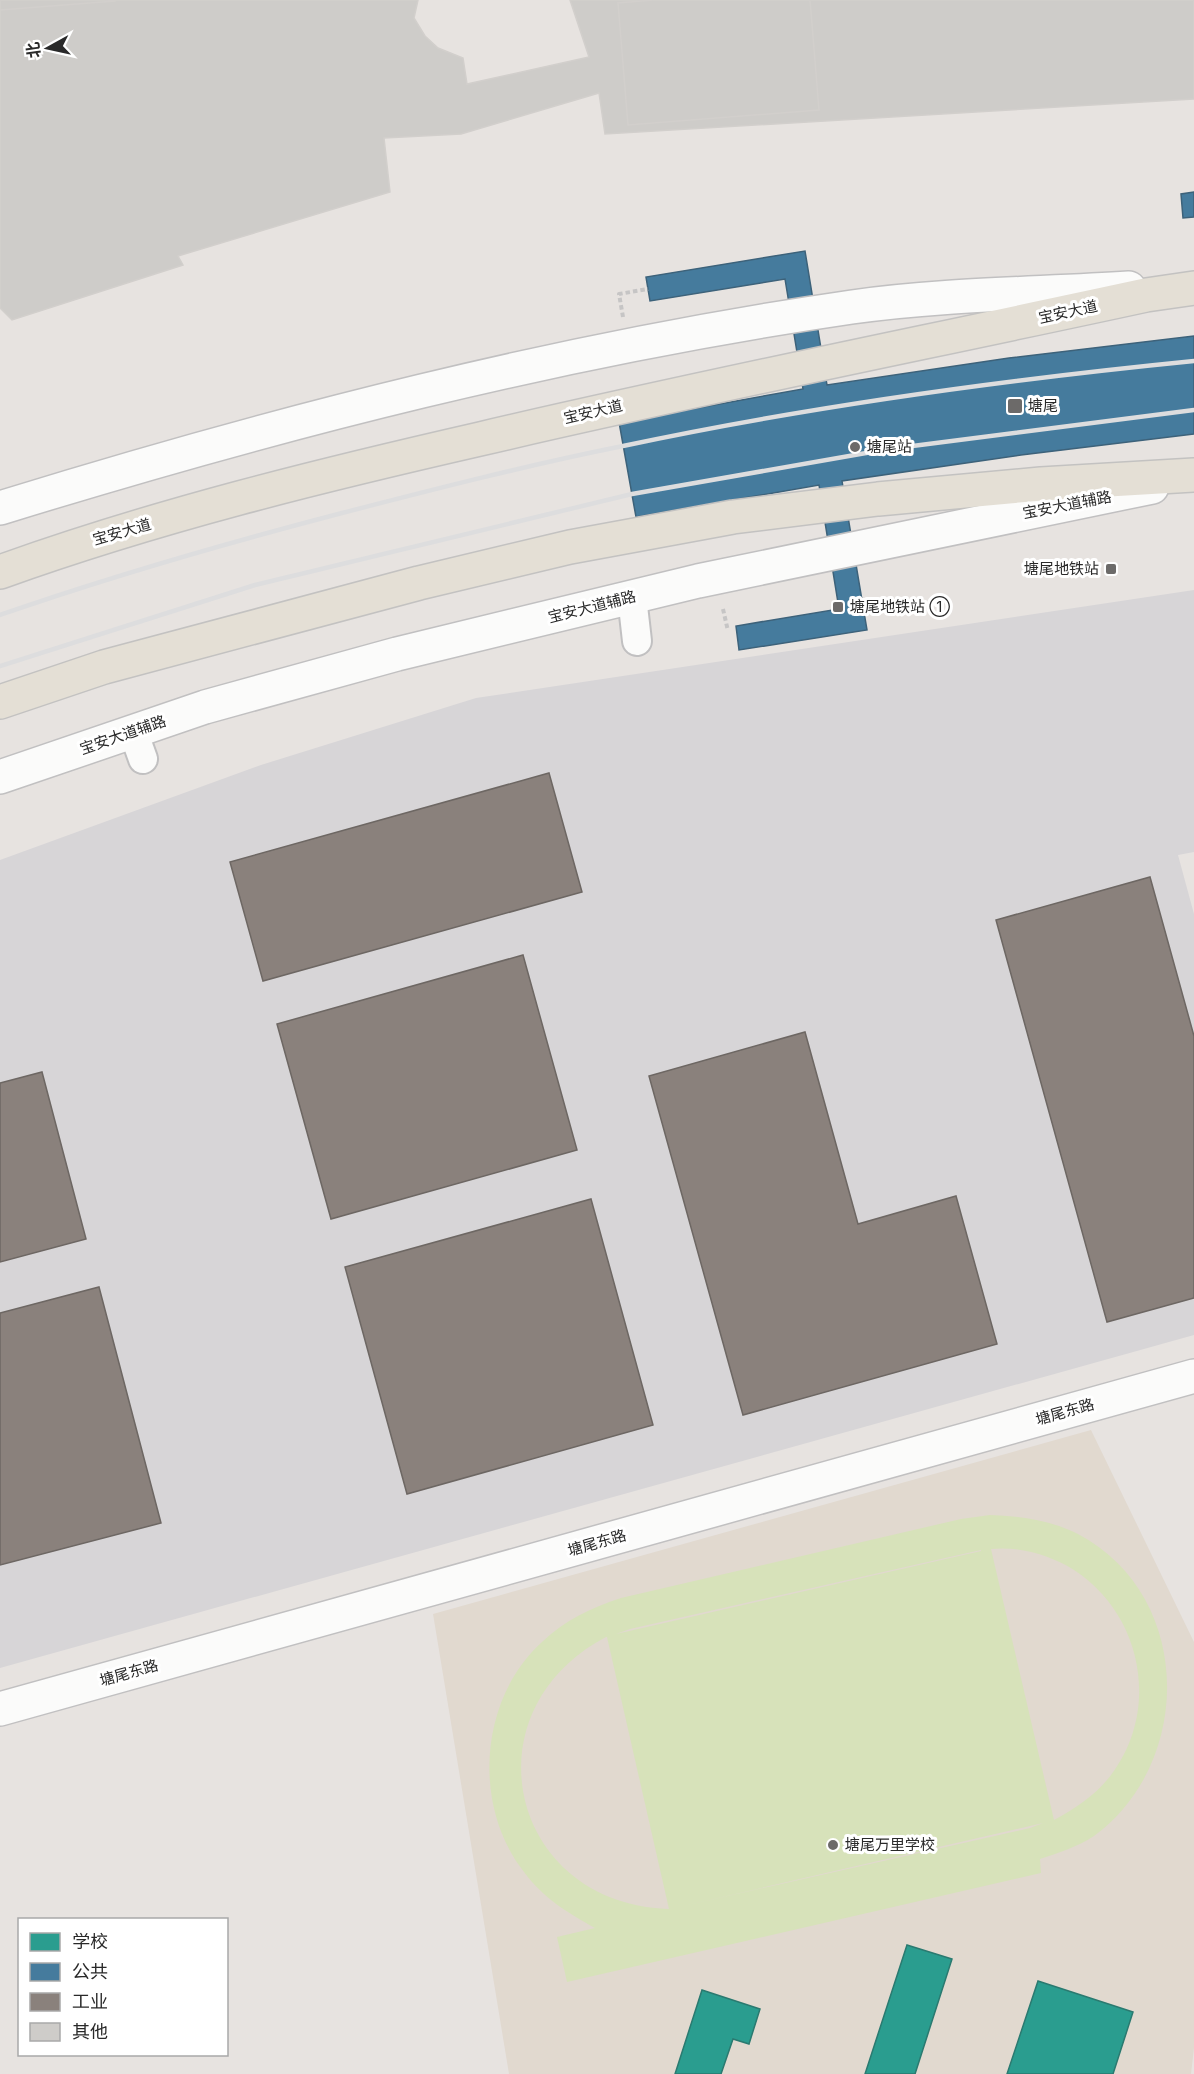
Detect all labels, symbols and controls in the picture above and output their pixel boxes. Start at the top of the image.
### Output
north arrow [18,18,78,78]
text: 北 [22,41,44,59]
street label: 宝安大道 [1037,296,1099,327]
street label: 宝安大道 [562,396,624,428]
place label: 塘尾 [1028,396,1058,415]
marker: 塘尾 [1006,397,1024,415]
place label: 塘尾站 [867,437,912,456]
marker: 塘尾站 [848,440,862,454]
street label: 宝安大道辅路 [1021,487,1113,522]
street label: 宝安大道 [90,514,153,549]
place label: 塘尾地铁站 [1024,559,1099,578]
marker: 塘尾地铁站 [1104,562,1118,576]
street label: 宝安大道辅路 [546,586,638,627]
place label: 塘尾地铁站 ① [850,596,950,617]
marker: 塘尾地铁站 ① [831,600,845,614]
street label: 宝安大道辅路 [77,711,168,758]
street label: 塘尾东路 [1033,1394,1096,1429]
street label: 塘尾东路 [565,1525,628,1560]
street label: 塘尾东路 [97,1655,160,1690]
place label: 塘尾万里学校 [845,1835,935,1854]
marker: 塘尾万里学校 [826,1838,840,1852]
legend [18,1918,228,2056]
text: 学校 [72,1931,108,1952]
text: 公共 [72,1961,108,1982]
text: 工业 [72,1991,108,2012]
text: 其他 [72,2021,108,2042]

